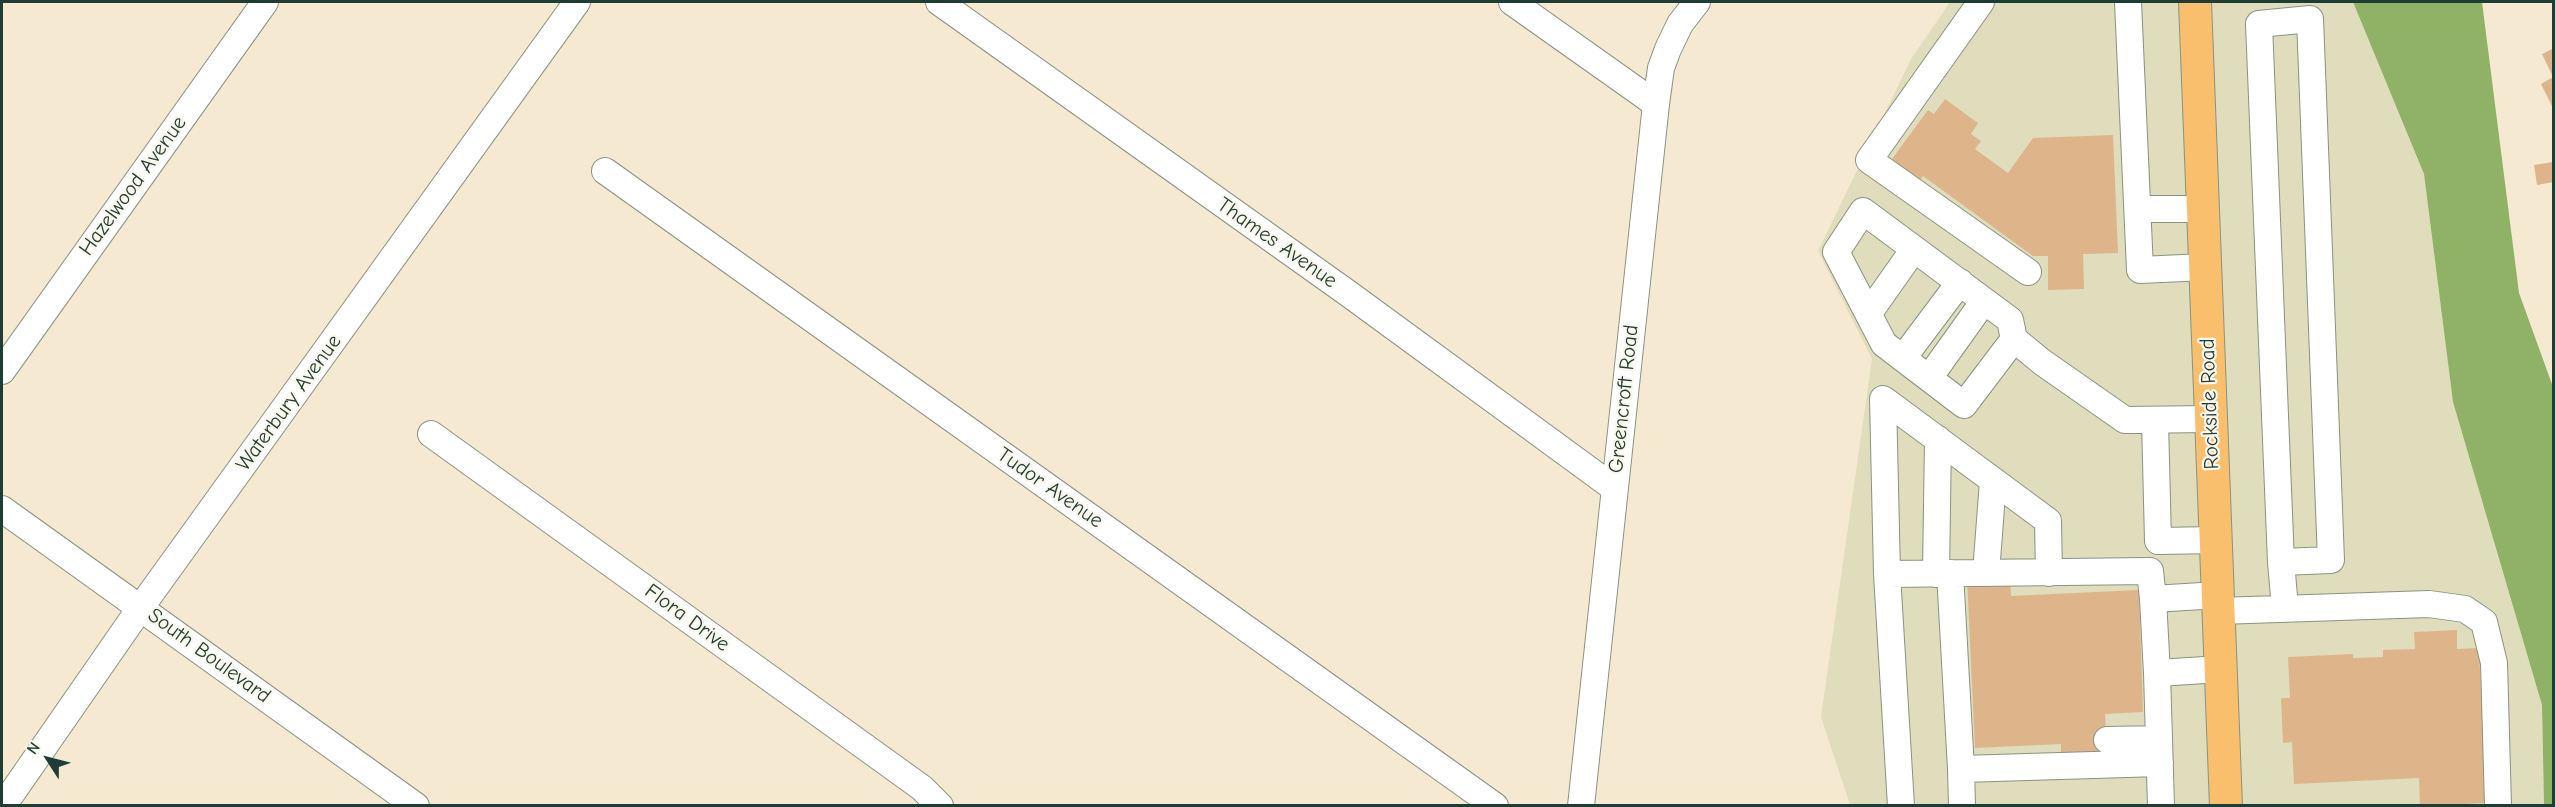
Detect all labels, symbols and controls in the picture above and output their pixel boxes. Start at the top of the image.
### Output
street label: Hazelwood Avenue [74,111,192,261]
street label: Thames Avenue [1212,192,1342,294]
street label: Greencroft Road [1604,324,1644,474]
street label: Waterbury Avenue [231,330,347,476]
street label: Rockside Road [2195,338,2225,470]
street label: Tudor Avenue [992,442,1108,534]
street label: Flora Drive [640,579,734,657]
street label: South Boulevard [143,603,275,709]
north arrow [18,729,78,789]
text: N [23,739,44,758]

